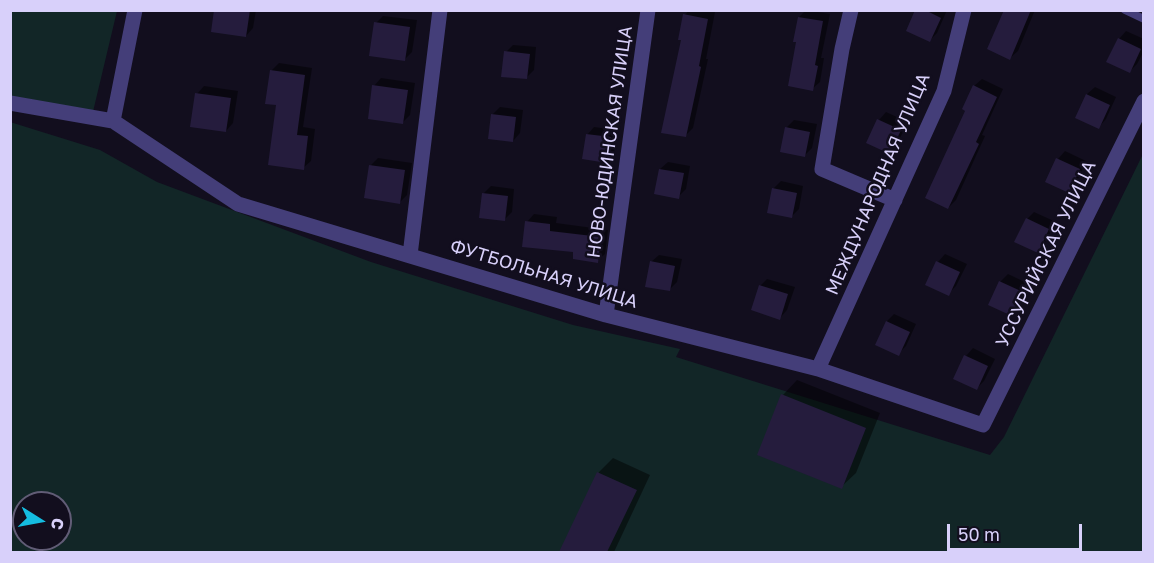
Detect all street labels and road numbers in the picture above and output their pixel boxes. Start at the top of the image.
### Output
street label: НОВО-ЮДИНСКАЯ УЛИЦА [583,25,637,259]
street label: МЕЖДУНАРОДНАЯ УЛИЦА [821,70,935,298]
street label: УССУРИЙСКАЯ УЛИЦА [991,157,1101,351]
street label: ФУТБОЛЬНАЯ УЛИЦА [448,235,640,313]

